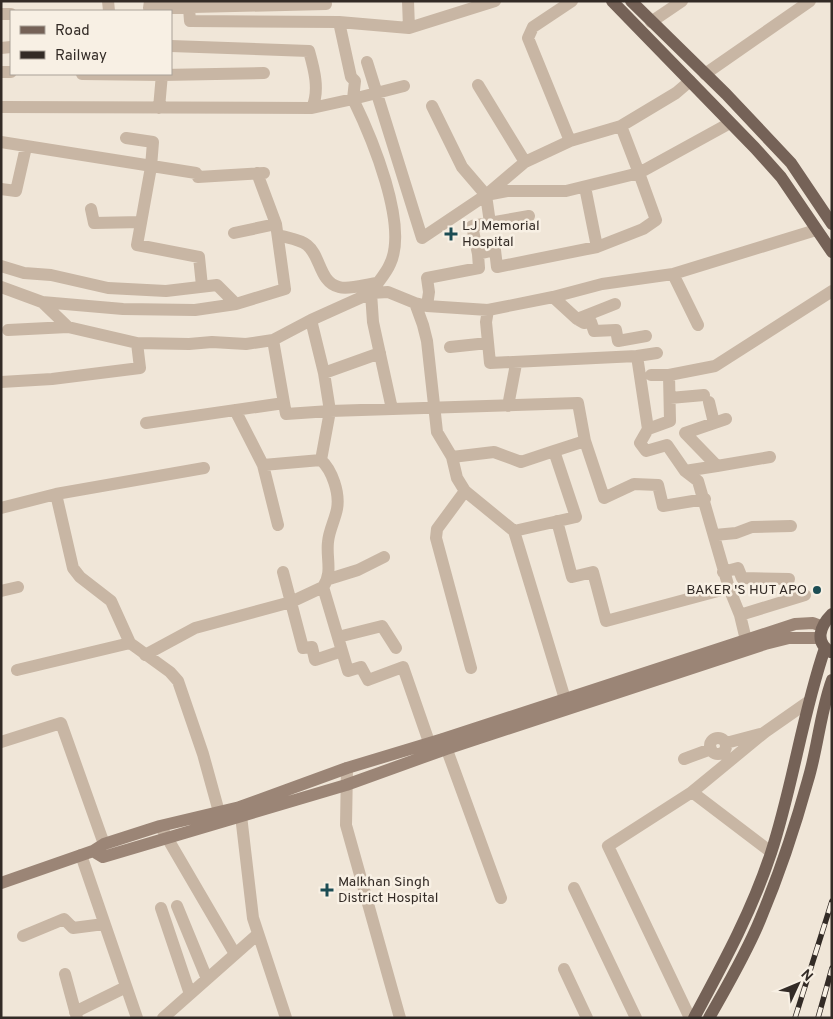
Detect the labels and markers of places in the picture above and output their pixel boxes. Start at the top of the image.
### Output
place label: LJ Memorial Hospital [462,218,540,251]
marker: LJ Memorial Hospital [444,227,458,241]
place label: BAKER 'S HUT APO [686,582,807,599]
marker: BAKER 'S HUT APO [811,584,823,596]
place label: Malkhan Singh District Hospital [338,874,438,907]
marker: Malkhan Singh District Hospital [320,883,334,897]

